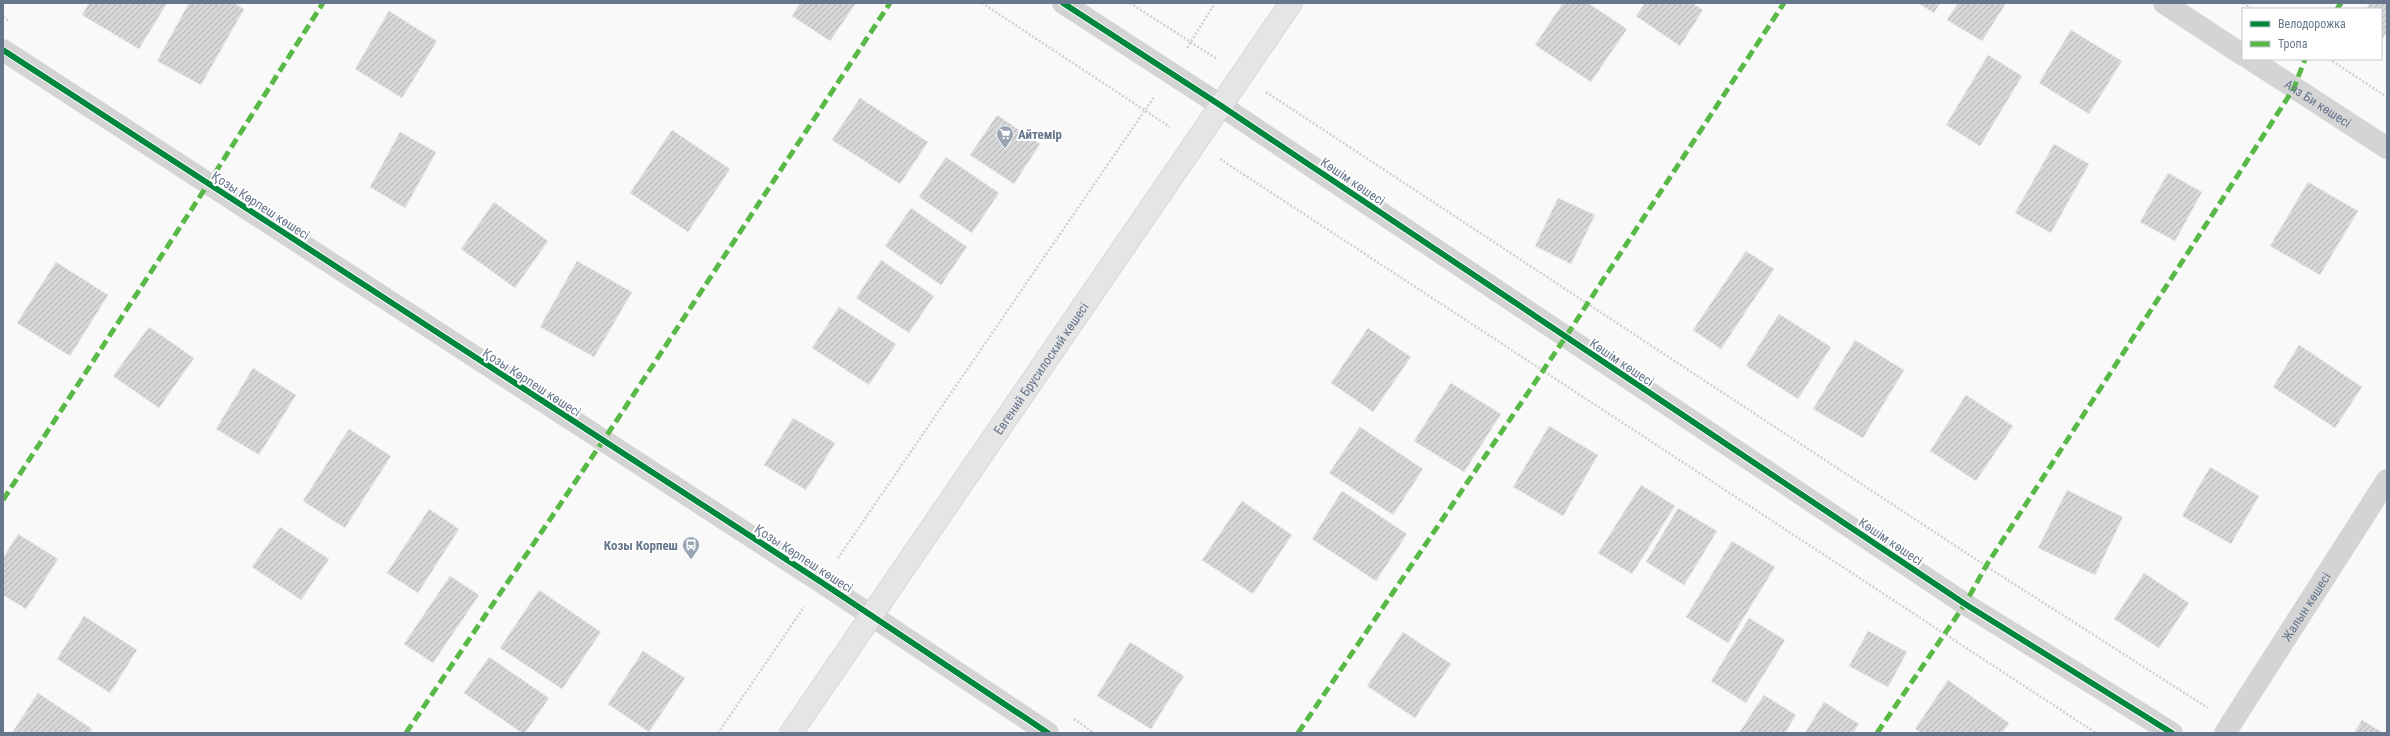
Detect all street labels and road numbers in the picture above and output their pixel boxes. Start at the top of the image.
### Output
street label: Аяз Би көшесі [2282,76,2354,131]
street label: Көшім көшесі [1318,155,1388,208]
street label: Қозы Көрпеш көшесі [209,168,313,243]
street label: Евгений Брусилоский көшесі [991,300,1092,438]
street label: Көшім көшесі [1587,336,1657,389]
street label: Қозы Көрпеш көшесі [480,345,584,420]
street label: Көшім көшесі [1856,515,1926,568]
street label: Қозы Көрпеш көшесі [752,521,856,596]
street label: Жалын көшесі [2279,570,2334,644]

